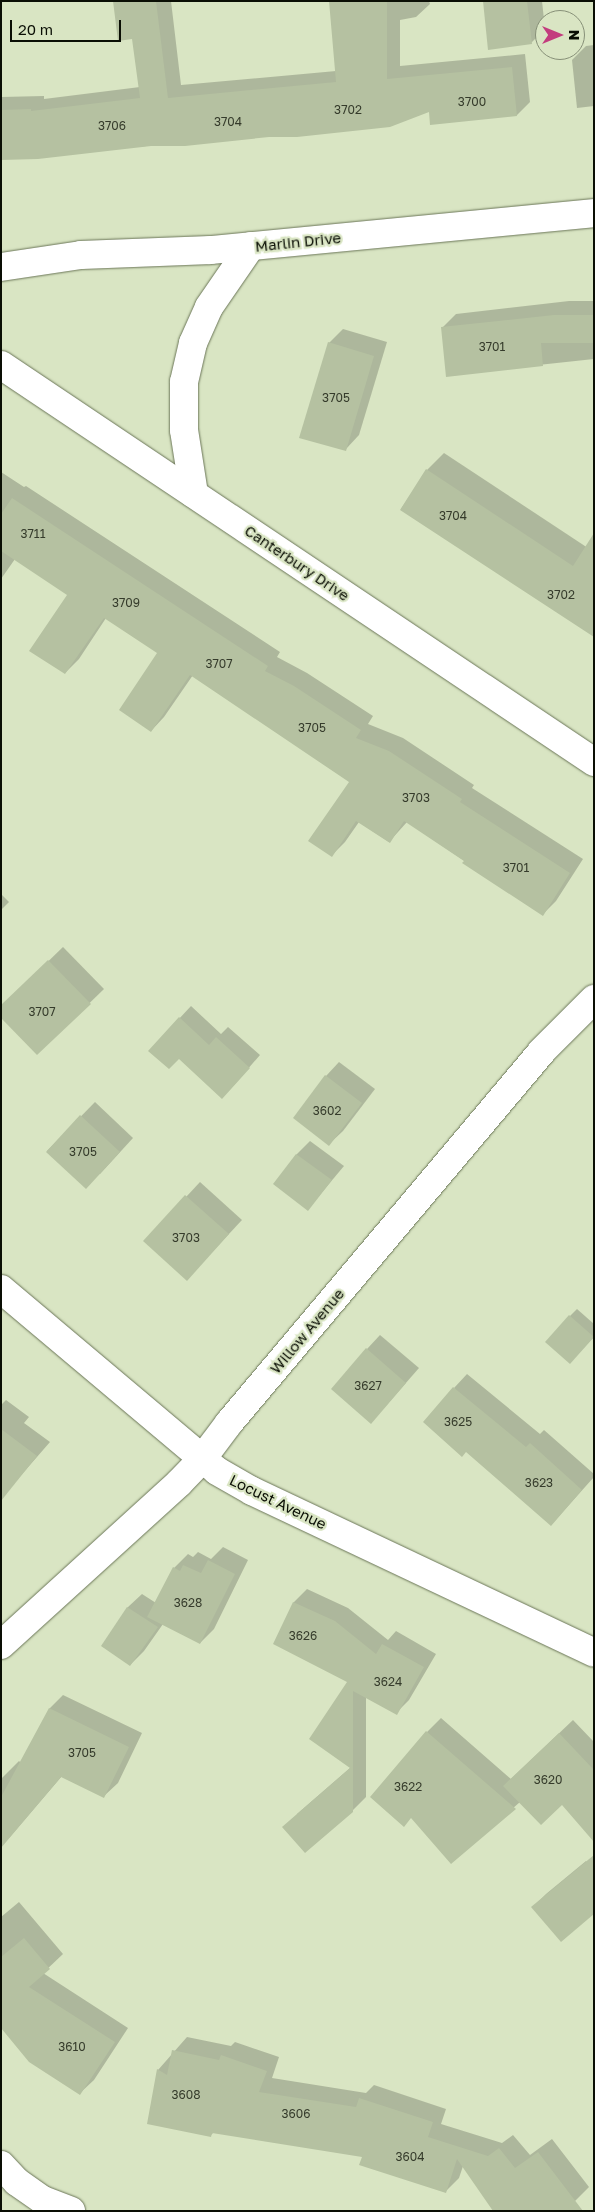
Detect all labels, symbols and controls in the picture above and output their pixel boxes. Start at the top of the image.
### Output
scale bar [12,10,124,42]
north arrow [535,10,585,60]
text: 20 m [18,20,53,38]
text: N [566,30,583,40]
house number: 3700 [458,95,486,109]
house number: 3702 [334,103,362,117]
house number: 3704 [214,115,242,129]
house number: 3706 [98,119,126,133]
street label: Marlin Drive [254,229,342,255]
house number: 3701 [479,340,505,354]
house number: 3705 [322,391,350,405]
house number: 3704 [439,509,467,523]
street label: Canterbury Drive [241,521,353,605]
house number: 3711 [20,527,46,541]
house number: 3702 [547,588,575,602]
house number: 3709 [112,596,140,610]
house number: 3707 [205,657,233,671]
house number: 3705 [298,721,326,735]
house number: 3703 [402,791,430,805]
house number: 3701 [503,861,529,875]
house number: 3707 [28,1005,56,1019]
house number: 3602 [313,1104,341,1118]
house number: 3705 [69,1145,97,1159]
house number: 3703 [172,1231,200,1245]
street label: Willow Avenue [266,1285,348,1377]
house number: 3627 [354,1379,382,1393]
house number: 3625 [444,1415,472,1429]
street label: Locust Avenue [227,1471,329,1533]
house number: 3623 [525,1476,553,1490]
house number: 3628 [174,1596,202,1610]
house number: 3626 [289,1629,317,1643]
house number: 3624 [374,1675,402,1689]
house number: 3705 [68,1746,96,1760]
house number: 3620 [534,1773,562,1787]
house number: 3622 [394,1780,422,1794]
house number: 3610 [58,2040,86,2054]
house number: 3608 [171,2088,201,2102]
house number: 3606 [282,2107,310,2121]
house number: 3604 [395,2150,425,2164]

